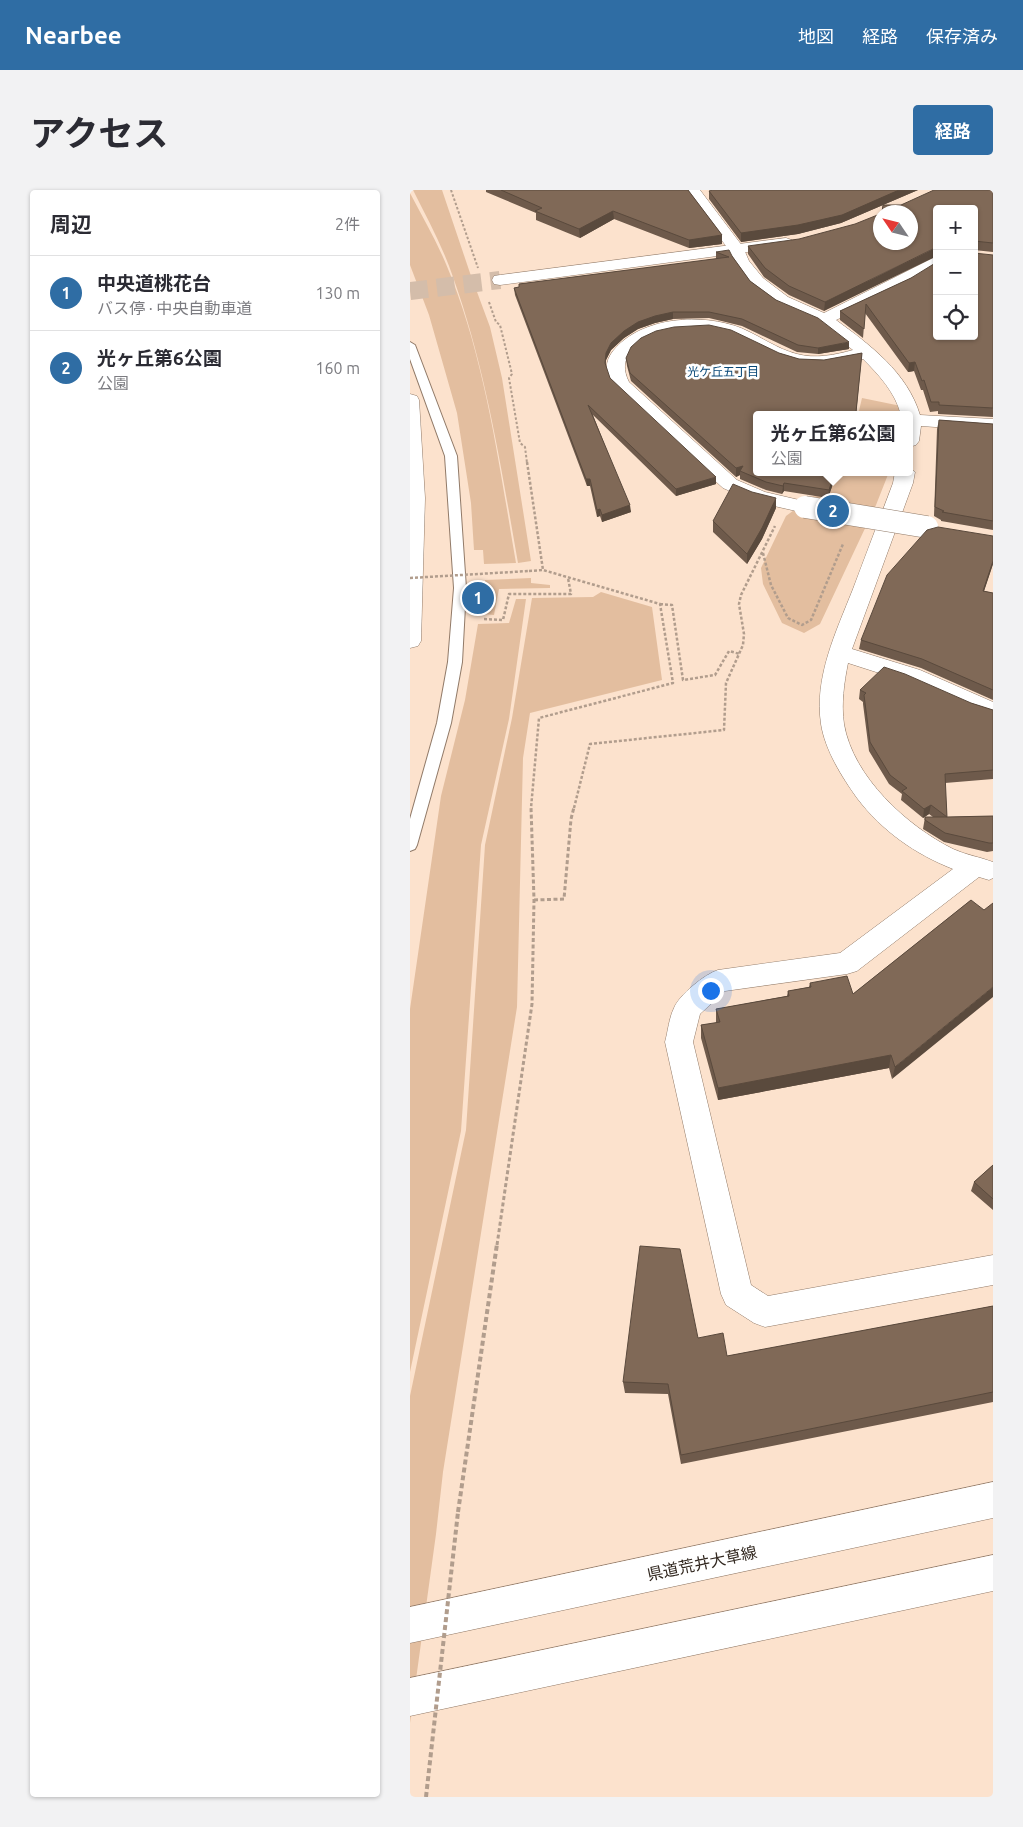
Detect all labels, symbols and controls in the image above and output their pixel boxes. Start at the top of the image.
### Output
text: Nearbee [25,22,122,49]
text: 地図 [798,26,834,46]
text: 経路 [862,26,898,46]
text: 保存済み [926,26,998,46]
button: 経路 [913,105,993,155]
text: アクセス [30,113,168,153]
north arrow [873,205,918,250]
map controls [933,205,978,340]
button: + [933,205,978,250]
text: 周辺 [50,212,92,236]
text: 2件 [335,215,360,233]
button: − [933,250,978,295]
text: 中央道桃花台 [97,272,211,294]
text: 1 [61,284,71,302]
text: 130 m [315,284,360,302]
button: locate [933,295,978,340]
text: バス停 · 中央自動車道 [97,299,252,317]
text: 光ヶ丘第6公園 [97,347,222,369]
text: 2 [61,359,71,377]
text: 160 m [315,359,360,377]
district label: 光ケ丘五丁目 [687,365,759,378]
text: 公園 [97,374,129,392]
popup [753,411,913,476]
text: 光ヶ丘第6公園 [771,422,895,444]
text: 公園 [771,449,803,467]
pin: 2 [817,492,849,530]
pin: 1 [462,579,494,617]
your location [698,978,724,1004]
street label: 県道荒井大草線 [645,1543,759,1583]

